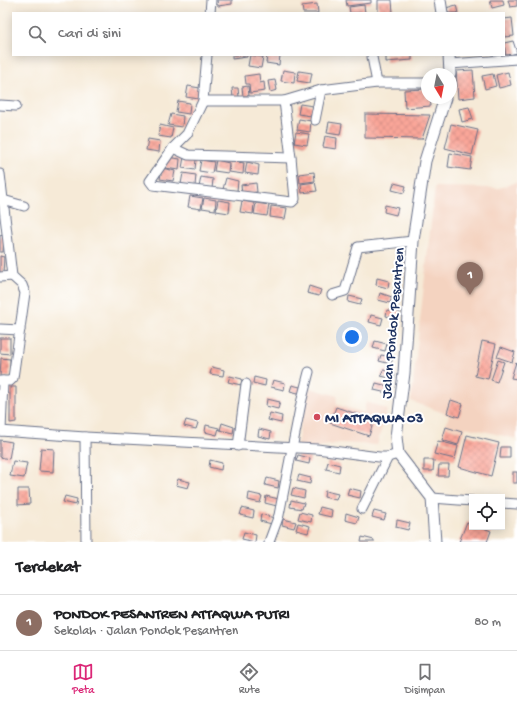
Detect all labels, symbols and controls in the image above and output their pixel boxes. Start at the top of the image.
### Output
search box [12,12,505,56]
icon: search [26,23,48,45]
text: Cari di sini [58,25,121,43]
north arrow [421,68,457,104]
street label: Jalan Pondok Pesantren [378,247,410,400]
pin: 1 [457,262,483,295]
your location [342,327,362,347]
place label: MI ATTAQWA 03 [325,410,424,428]
marker: MI ATTAQWA 03 [312,412,322,422]
map controls [469,494,505,530]
button: locate [469,494,505,530]
text: Terdekat [16,558,80,578]
text: PONDOK PESANTREN ATTAQWA PUTRI [54,606,290,624]
text: 1 [26,615,32,630]
text: 80 m [474,615,501,630]
text: Sekolah · Jalan Pondok Pesantren [54,624,238,639]
tab: Peta [72,661,94,697]
tab: Rute [238,661,260,697]
tab: Disimpan [404,661,445,697]

